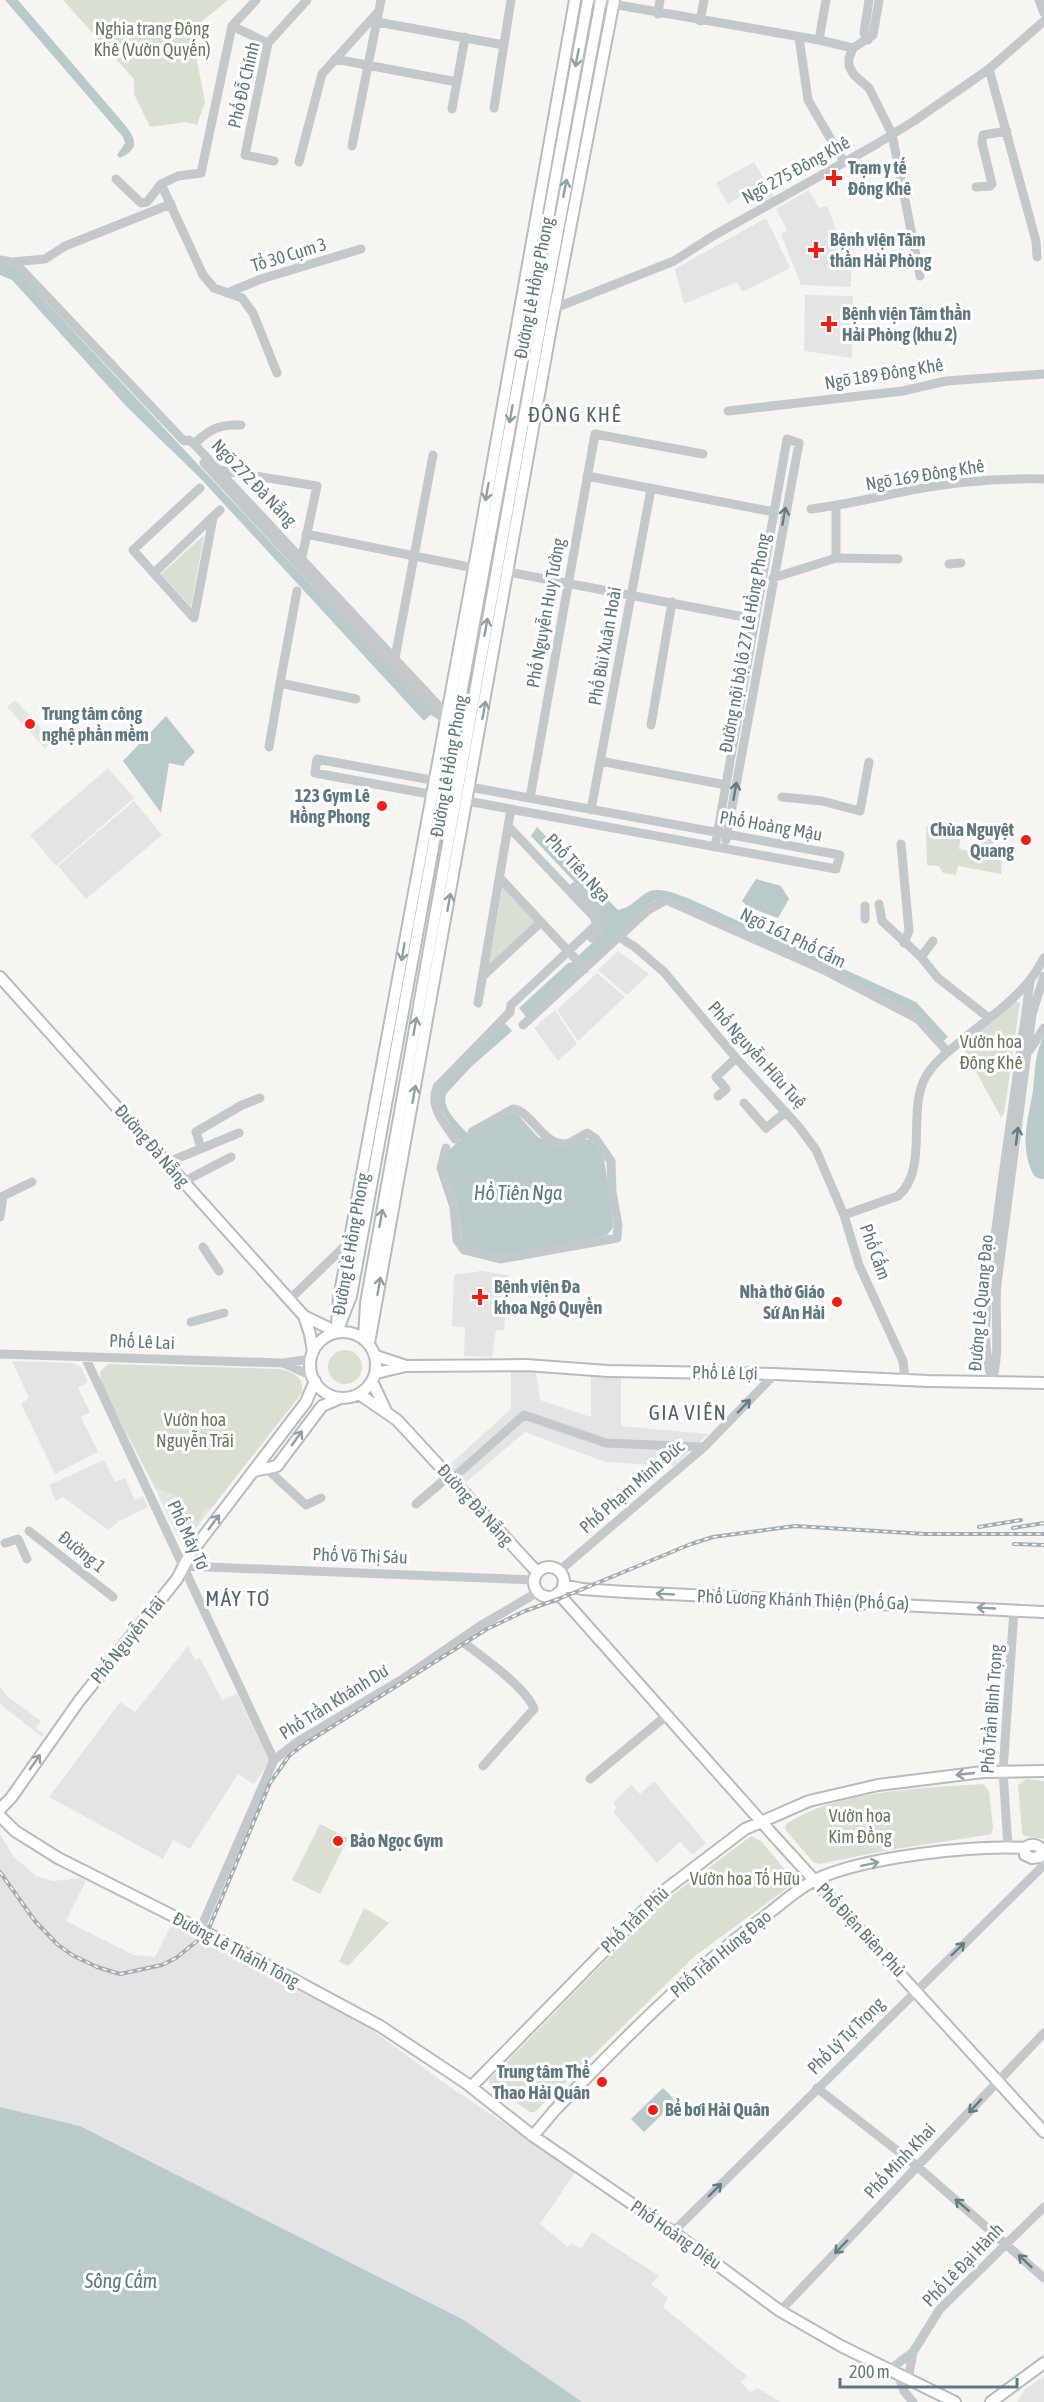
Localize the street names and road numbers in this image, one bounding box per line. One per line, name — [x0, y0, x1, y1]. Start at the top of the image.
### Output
street label: Phố Đỗ Chính — [222, 39, 264, 130]
street label: Ngõ 275 Đông Khê — [738, 131, 853, 208]
street label: Đường Lê Hồng Phong — [508, 215, 558, 361]
street label: Tổ 30 Cụm 3 — [248, 232, 329, 276]
street label: Ngõ 189 Đông Khê — [823, 354, 945, 393]
street label: Ngõ 272 Đà Nẵng — [208, 435, 301, 531]
street label: Ngõ 169 Đông Khê — [864, 455, 986, 494]
street label: Đường nội bộ lô 27 Lê Hồng Phong — [714, 531, 774, 754]
street label: Phố Nguyễn Huy Tưởng — [521, 536, 569, 689]
street label: Phố Bùi Xuân Hoài — [583, 585, 625, 707]
street label: Đường Lê Hồng Phong — [425, 693, 471, 839]
street label: Phố Hoàng Mậu — [718, 805, 824, 845]
street label: Phố Tiên Nga — [541, 828, 616, 906]
street label: Ngõ 161 Phố Cấm — [737, 902, 850, 972]
street label: Phố Nguyễn Hữu Tuệ — [704, 996, 812, 1112]
street label: Đường Đà Nẵng — [111, 1100, 194, 1191]
street label: Đường Lê Hồng Phong — [327, 1171, 373, 1317]
street label: Phố Cấm — [856, 1221, 896, 1283]
street label: Đường Lê Quang Đạo — [964, 1234, 997, 1372]
street label: Phố Lê Lai — [109, 1329, 175, 1353]
street label: Phố Lê Lợi — [692, 1360, 758, 1384]
street label: Phố Phạm Minh Đức — [575, 1435, 688, 1538]
street label: Đường Đà Nẵng — [433, 1460, 518, 1550]
street label: Phố Máy Tơ — [163, 1496, 215, 1573]
street label: Đường 1 — [54, 1526, 110, 1577]
street label: Phố Võ Thị Sáu — [312, 1542, 408, 1568]
street label: Phố Lương Khánh Thiện (Phố Ga) — [697, 1584, 909, 1614]
street label: Phố Nguyễn Trãi — [85, 1591, 169, 1688]
street label: Phố Trần Bình Trọng — [976, 1643, 1007, 1774]
street label: Phố Trần Khánh Dư — [275, 1659, 392, 1743]
street label: Phố Điện Biên Phủ — [813, 1878, 911, 1981]
street label: Phố Trần Phú — [596, 1881, 673, 1957]
street label: Phố Trần Hưng Đạo — [665, 1905, 775, 2002]
street label: Đường Lê Thánh Tông — [169, 1907, 303, 1992]
street label: Phố Lý Tự Trọng — [802, 1992, 889, 2078]
street label: Phố Minh Khai — [859, 2118, 940, 2202]
street label: Phố Hoàng Diệu — [627, 2195, 726, 2274]
street label: Phố Lê Đại Hành — [917, 2218, 1008, 2311]

